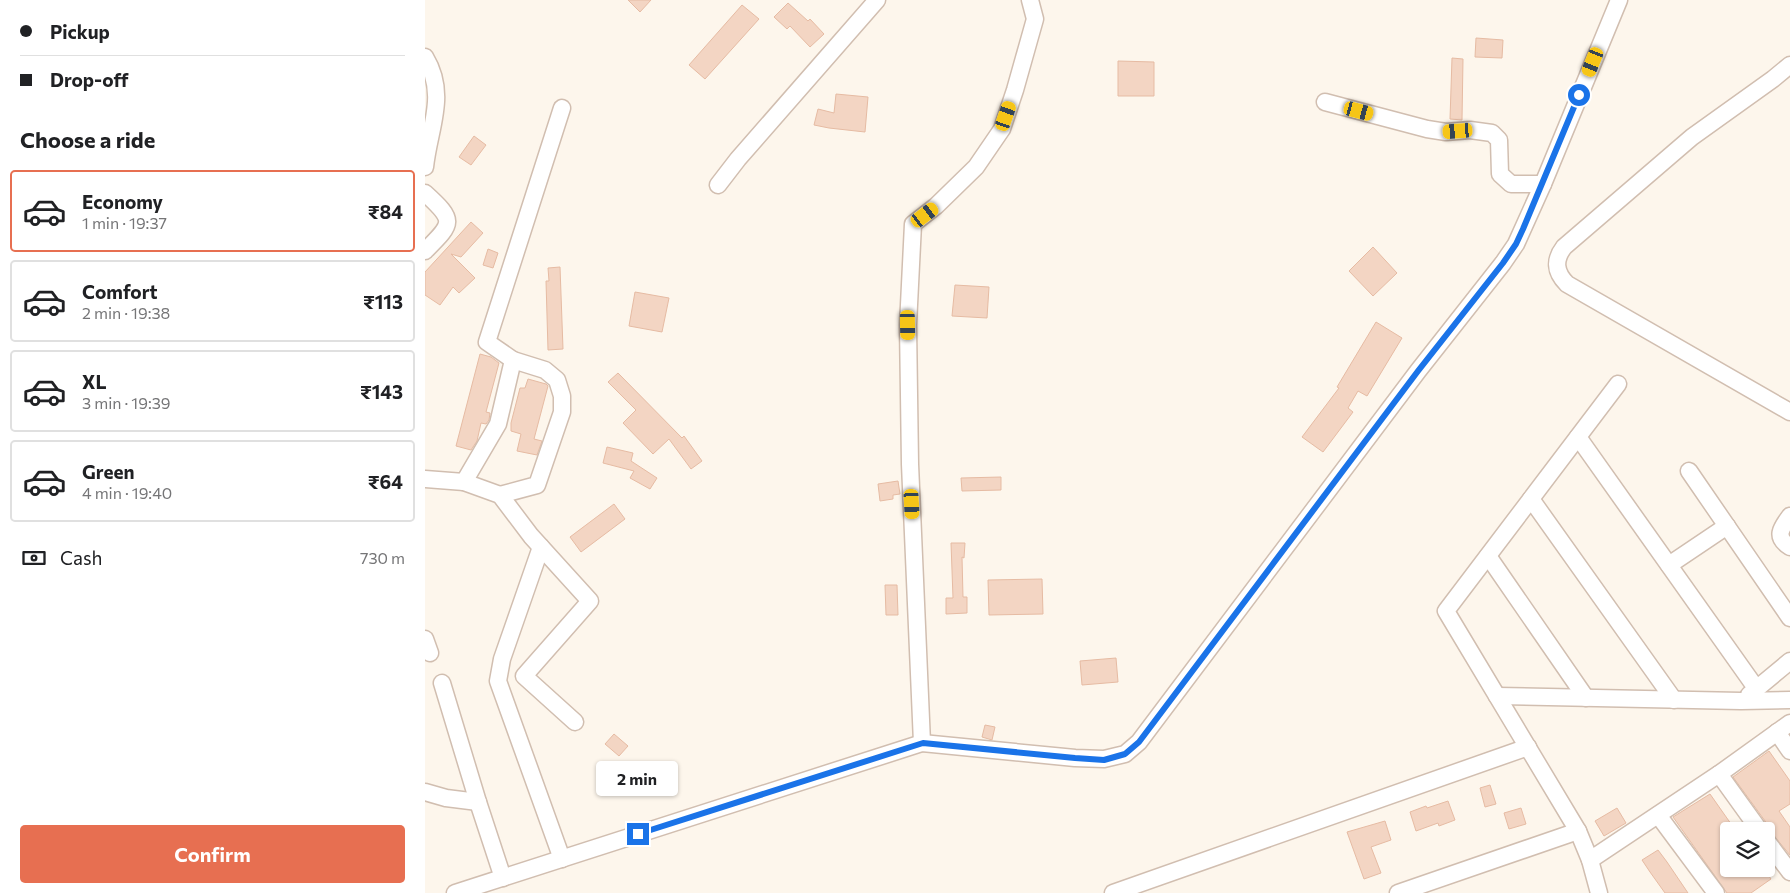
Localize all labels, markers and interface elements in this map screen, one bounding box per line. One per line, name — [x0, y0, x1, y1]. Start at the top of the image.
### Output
text: Pickup — [50, 20, 110, 43]
car — [1580, 45, 1605, 79]
text: Drop-off — [50, 68, 129, 91]
route start — [1568, 84, 1590, 106]
car — [994, 99, 1017, 133]
car — [1342, 100, 1375, 122]
car — [1442, 122, 1473, 140]
text: Choose a ride — [20, 126, 155, 153]
icon: car — [22, 189, 67, 234]
text: Economy — [82, 190, 163, 213]
text: ₹84 — [368, 200, 403, 223]
car — [908, 200, 941, 230]
text: 1 min · 19:37 — [82, 213, 167, 232]
icon: car — [22, 279, 67, 324]
text: Comfort — [82, 280, 158, 303]
text: ₹113 — [363, 290, 403, 313]
text: 2 min · 19:38 — [82, 303, 170, 322]
car — [900, 310, 915, 340]
icon: car — [22, 369, 67, 414]
text: XL — [82, 370, 107, 393]
text: ₹143 — [360, 380, 403, 403]
text: 3 min · 19:39 — [82, 393, 171, 412]
icon: car — [22, 459, 67, 504]
text: Green — [82, 460, 134, 483]
text: ₹64 — [368, 470, 403, 493]
text: 4 min · 19:40 — [82, 483, 172, 502]
car — [903, 489, 920, 519]
icon: cash — [20, 544, 48, 572]
text: Cash — [60, 546, 102, 569]
text: 730 m — [360, 548, 405, 567]
callout: 2 min — [597, 762, 679, 796]
text: 2 min — [617, 769, 657, 788]
map controls — [1720, 822, 1775, 877]
button: layers — [1720, 822, 1775, 877]
route end — [627, 823, 649, 845]
button: Confirm — [20, 825, 405, 883]

